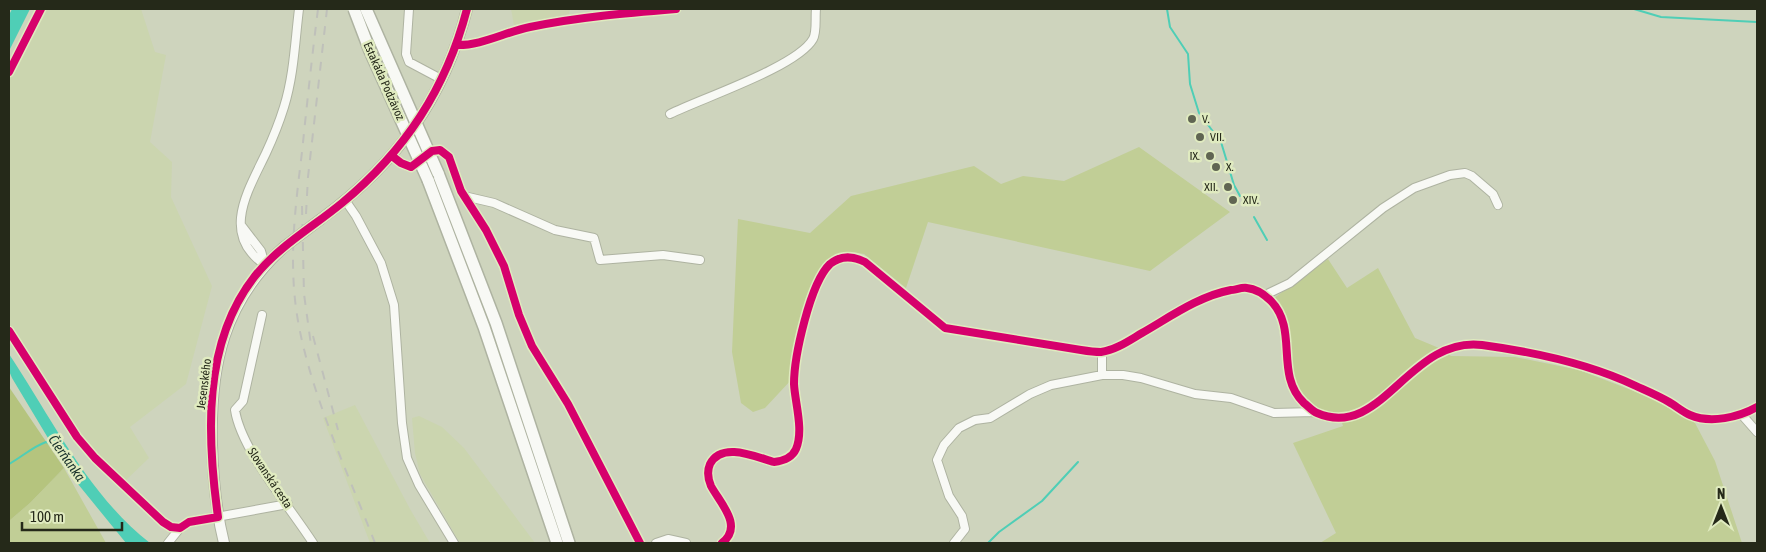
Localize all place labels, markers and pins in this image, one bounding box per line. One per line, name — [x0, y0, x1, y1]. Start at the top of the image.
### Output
place label: V. — [1202, 112, 1210, 126]
marker: V. — [1186, 113, 1198, 125]
place label: VII. — [1210, 130, 1224, 144]
marker: VII. — [1194, 131, 1206, 143]
place label: IX. — [1189, 149, 1200, 163]
marker: IX. — [1204, 150, 1216, 162]
place label: X. — [1226, 160, 1234, 174]
marker: X. — [1210, 161, 1222, 173]
place label: XII. — [1204, 180, 1218, 194]
marker: XII. — [1222, 181, 1234, 193]
place label: XIV. — [1243, 193, 1259, 207]
marker: XIV. — [1227, 194, 1239, 206]

